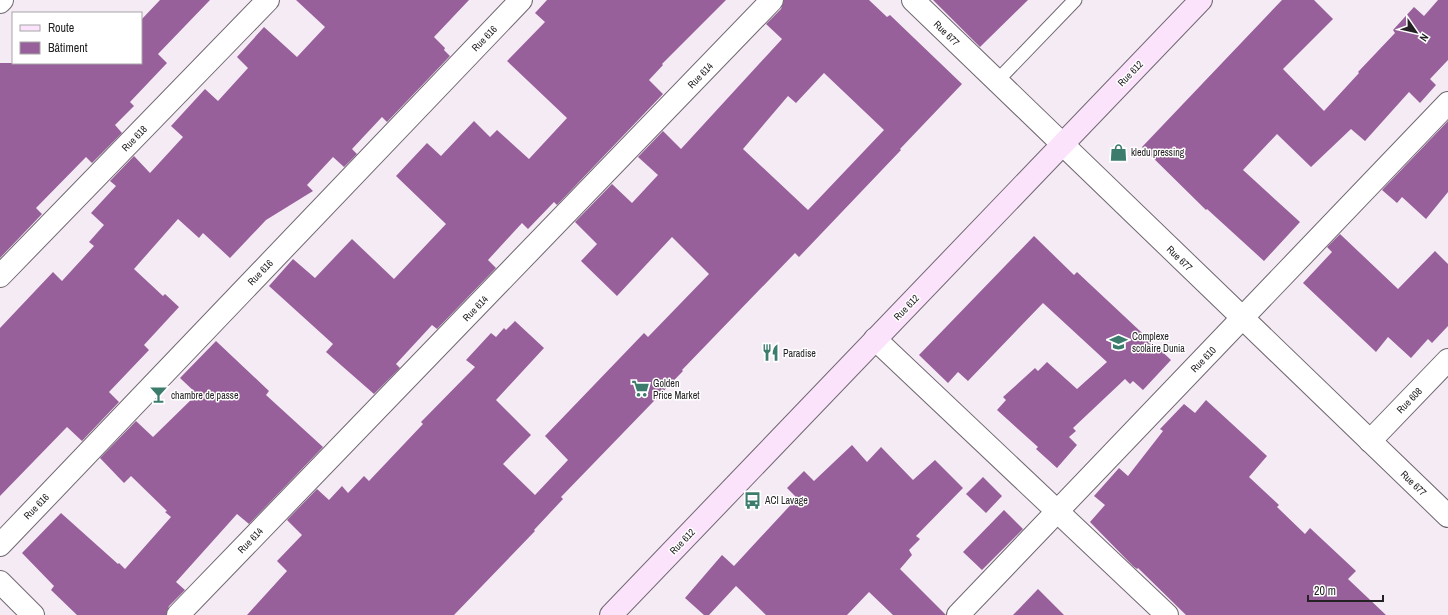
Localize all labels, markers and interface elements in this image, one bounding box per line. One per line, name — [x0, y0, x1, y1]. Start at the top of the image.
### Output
legend — [12, 12, 142, 64]
north arrow — [1396, 12, 1436, 52]
street label: Rue 677 — [931, 18, 963, 49]
text: Route — [48, 20, 74, 36]
street label: Rue 616 — [469, 22, 500, 54]
text: N — [1417, 31, 1432, 44]
text: Bâtiment — [48, 40, 88, 56]
street label: Rue 612 — [1115, 57, 1146, 89]
street label: Rue 614 — [685, 59, 716, 91]
street label: Rue 618 — [119, 122, 150, 154]
shop icon: kledu pressing — [1108, 142, 1128, 162]
place label: kledu pressing — [1131, 146, 1185, 159]
street label: Rue 677 — [1164, 243, 1196, 274]
street label: Rue 616 — [245, 256, 276, 288]
street label: Rue 612 — [891, 291, 922, 323]
street label: Rue 614 — [460, 292, 491, 324]
place label: Complexe scolaire Dunia — [1132, 330, 1185, 355]
school or university icon: Complexe scolaire Dunia — [1109, 332, 1129, 352]
restaurant icon: Paradise — [760, 343, 780, 363]
street label: Rue 610 — [1188, 343, 1219, 375]
place label: Paradise — [783, 347, 816, 360]
place label: Golden Price Market — [653, 377, 700, 402]
supermarket icon: Golden Price Market — [630, 379, 650, 399]
street label: Rue 608 — [1394, 384, 1425, 416]
bar icon: chambre de passe — [148, 385, 168, 405]
place label: chambre de passe — [171, 389, 239, 402]
street label: Rue 677 — [1398, 468, 1430, 499]
street label: Rue 616 — [21, 490, 52, 522]
bus stop icon: ACI Lavage — [742, 490, 762, 510]
place label: ACI Lavage — [764, 494, 808, 507]
street label: Rue 614 — [235, 524, 266, 556]
street label: Rue 612 — [667, 525, 698, 557]
scale bar — [1308, 577, 1383, 603]
text: 20 m — [1314, 583, 1336, 599]

